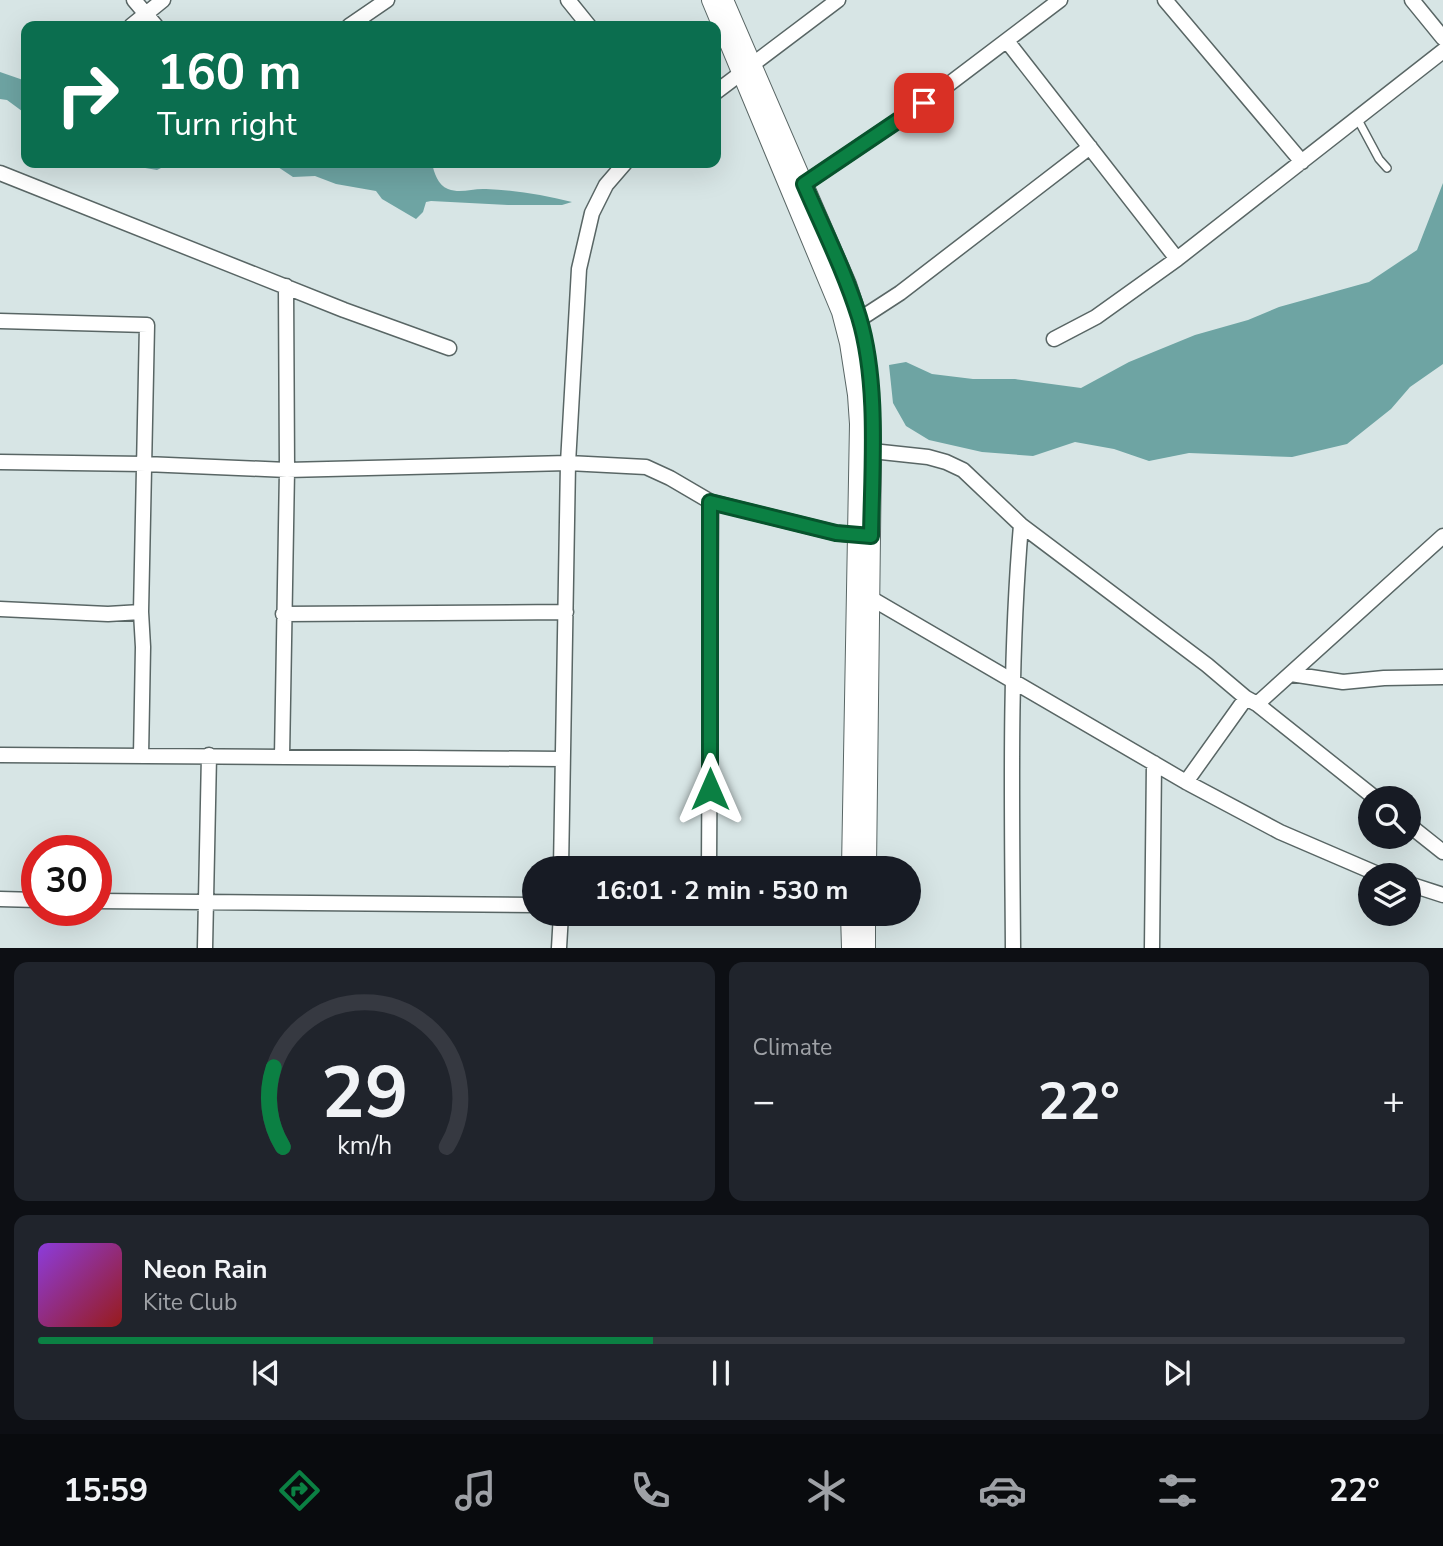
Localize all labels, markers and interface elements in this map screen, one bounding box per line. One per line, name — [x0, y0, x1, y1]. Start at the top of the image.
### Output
text: 160 m — [157, 39, 301, 106]
icon: right — [42, 49, 133, 140]
pin — [894, 73, 954, 133]
icon: arrive — [905, 84, 943, 122]
text: Turn right — [157, 103, 297, 146]
position arrow — [673, 752, 747, 826]
map controls — [1358, 786, 1421, 926]
button: search — [1358, 786, 1421, 849]
speed limit sign: 30 — [21, 835, 112, 926]
button: layers — [1358, 863, 1421, 926]
text: 16:01 · 2 min · 530 m — [595, 873, 848, 908]
text: Climate — [753, 1032, 832, 1063]
text: 29 — [321, 1044, 408, 1144]
text: 22° — [1038, 1066, 1120, 1137]
text: − — [753, 1076, 775, 1127]
text: + — [1382, 1076, 1405, 1127]
text: km/h — [337, 1129, 392, 1163]
text: Neon Rain — [143, 1252, 268, 1287]
text: Kite Club — [143, 1287, 237, 1318]
icon: previous — [247, 1354, 285, 1392]
icon: pause — [702, 1354, 740, 1392]
icon: next — [1158, 1354, 1196, 1392]
icon: directions — [275, 1466, 324, 1515]
icon: music — [451, 1466, 500, 1515]
icon: phone — [626, 1466, 675, 1515]
icon: climate — [802, 1466, 851, 1515]
icon: car — [978, 1466, 1027, 1515]
icon: filters — [1153, 1466, 1202, 1515]
text: 15:59 — [63, 1469, 148, 1512]
text: 22° — [1329, 1469, 1380, 1512]

